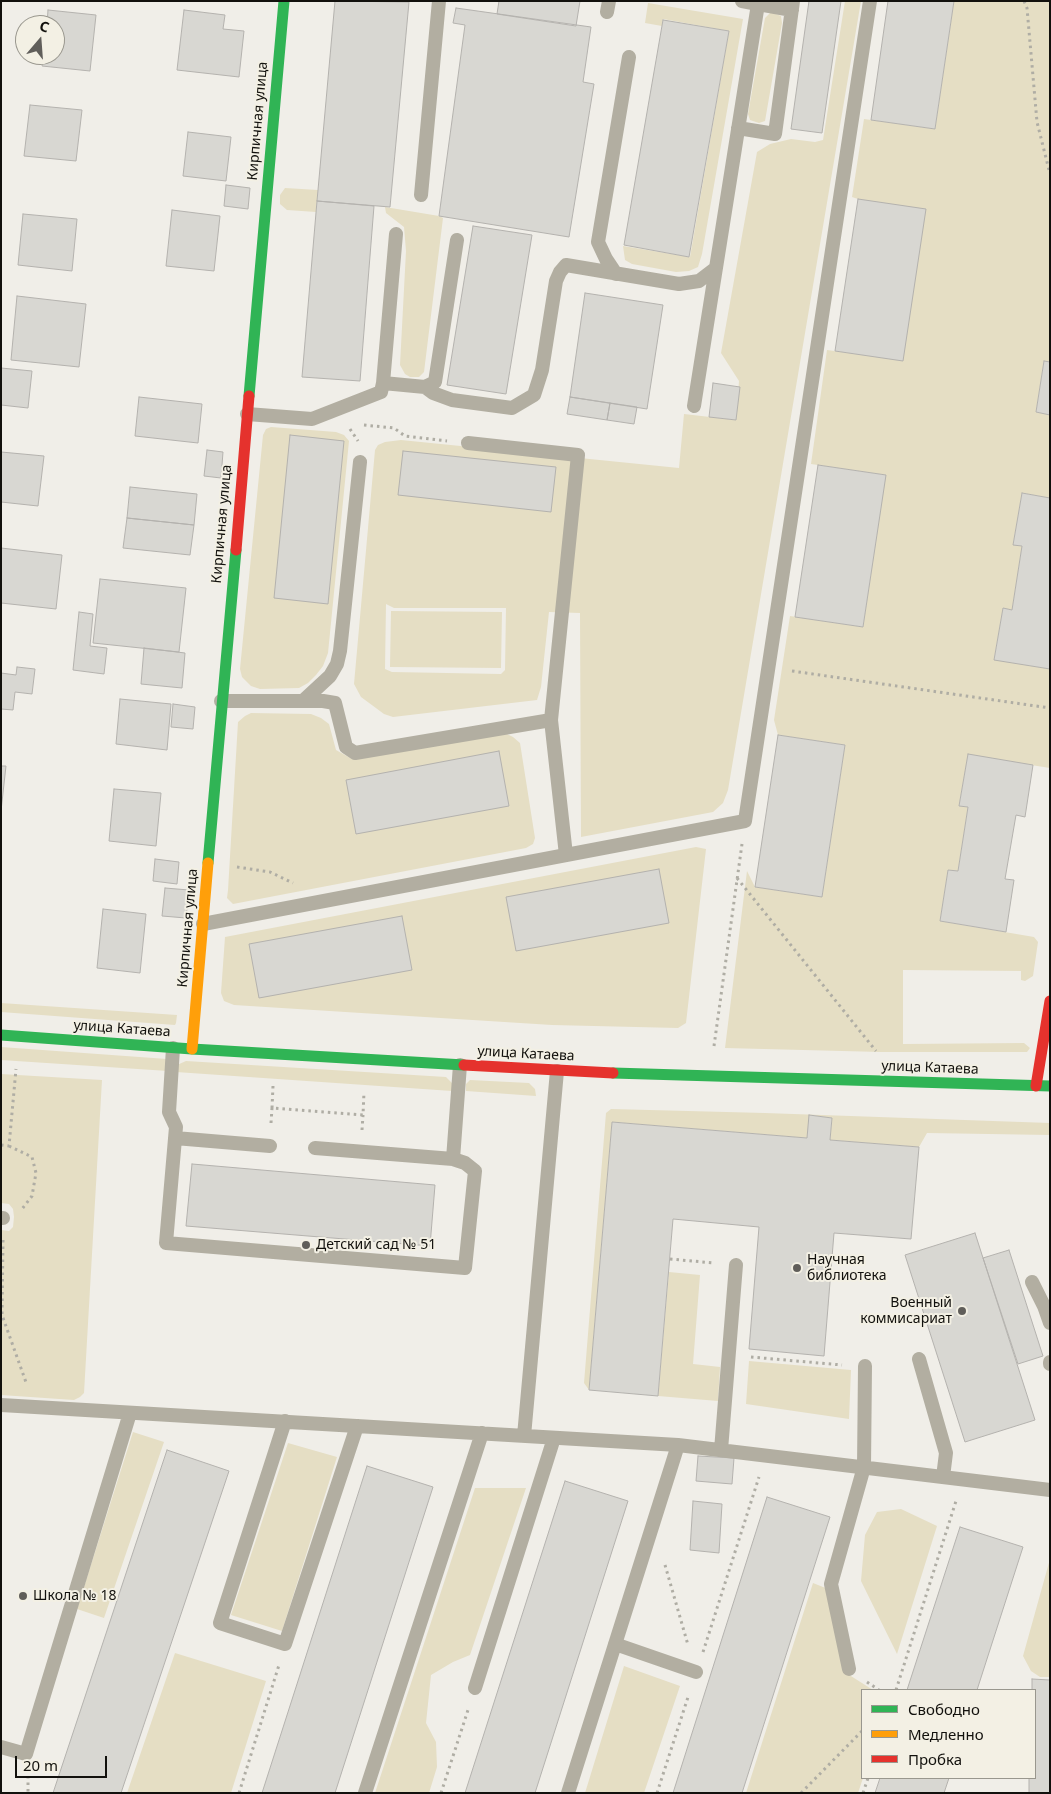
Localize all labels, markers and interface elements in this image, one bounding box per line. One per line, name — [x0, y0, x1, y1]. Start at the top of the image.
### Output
north arrow — [15, 15, 65, 65]
text: С — [37, 16, 52, 37]
street label: Кирпичная улица — [244, 61, 272, 181]
street label: Кирпичная улица — [208, 464, 236, 584]
street label: Кирпичная улица — [174, 868, 202, 988]
street label: улица Катаева — [73, 1017, 171, 1041]
street label: улица Катаева — [477, 1043, 575, 1065]
street label: улица Катаева — [881, 1058, 979, 1078]
place label: Детский сад № 51 — [316, 1237, 436, 1253]
marker: Детский сад № 51 — [300, 1239, 312, 1251]
place label: Научная библиотека — [807, 1252, 887, 1284]
marker: Научная библиотека — [791, 1262, 803, 1274]
place label: Военный коммисариат — [860, 1295, 952, 1328]
marker: Военный коммисариат — [956, 1305, 968, 1317]
place label: Школа № 18 — [33, 1588, 117, 1604]
marker: Школа № 18 — [17, 1590, 29, 1602]
legend — [861, 1689, 1036, 1779]
text: Свободно — [908, 1699, 980, 1719]
text: Медленно — [908, 1724, 984, 1744]
scale bar — [18, 1746, 110, 1778]
text: Пробка — [908, 1749, 962, 1769]
text: 20 m — [23, 1755, 58, 1775]

